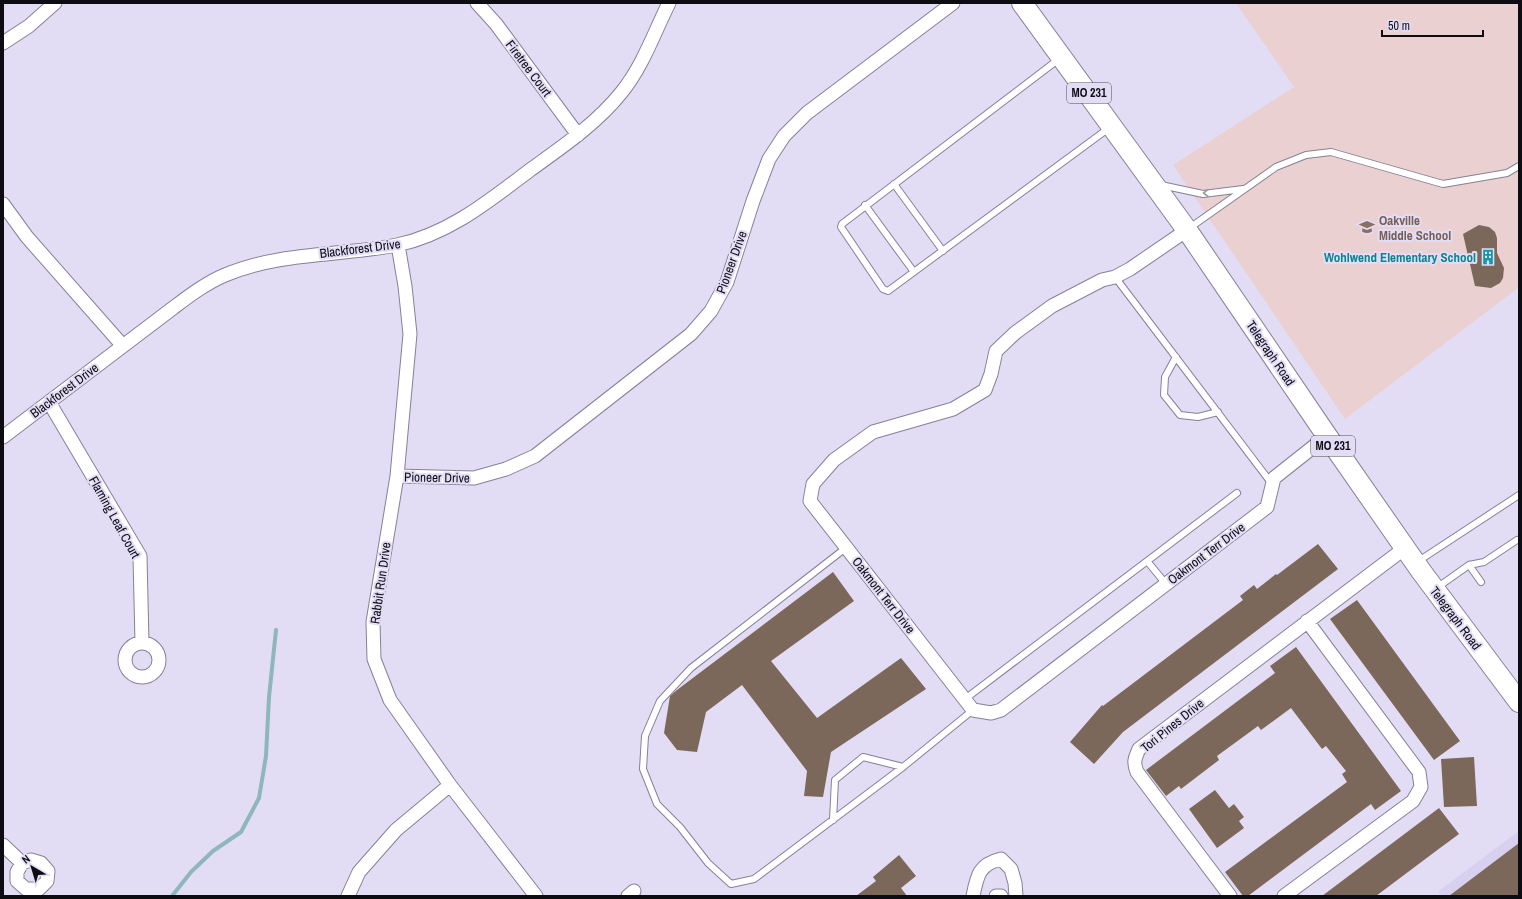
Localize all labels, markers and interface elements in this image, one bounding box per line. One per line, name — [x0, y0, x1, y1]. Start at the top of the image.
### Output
scale bar — [1382, 12, 1483, 38]
text: 50 m — [1388, 18, 1410, 34]
street label: Firetree Court — [502, 37, 555, 100]
road number: MO 231 — [1067, 83, 1111, 103]
one-way arrow — [1203, 189, 1209, 197]
place label: Oakville Middle School — [1379, 212, 1451, 244]
school or university icon: Oakville Middle School — [1358, 218, 1376, 236]
street label: Pioneer Drive — [712, 228, 751, 296]
street label: Blackforest Drive — [319, 235, 401, 262]
building icon: Wohlwend Elementary School — [1479, 248, 1497, 266]
place label: Wohlwend Elementary School — [1324, 249, 1476, 266]
street label: Telegraph Road — [1242, 317, 1299, 389]
street label: Blackforest Drive — [27, 359, 102, 422]
road number: MO 231 — [1311, 436, 1355, 456]
street label: Pioneer Drive — [404, 468, 470, 487]
street label: Flaming Leaf Court — [85, 473, 144, 561]
street label: Oakmont Terr Drive — [1164, 519, 1249, 588]
street label: Rabbit Run Drive — [366, 541, 395, 625]
street label: Oakmont Terr Drive — [848, 553, 919, 637]
street label: Telegraph Road — [1426, 583, 1485, 654]
street label: Tori Pines Drive — [1137, 695, 1207, 756]
north arrow — [12, 847, 52, 887]
text: N — [19, 852, 33, 867]

